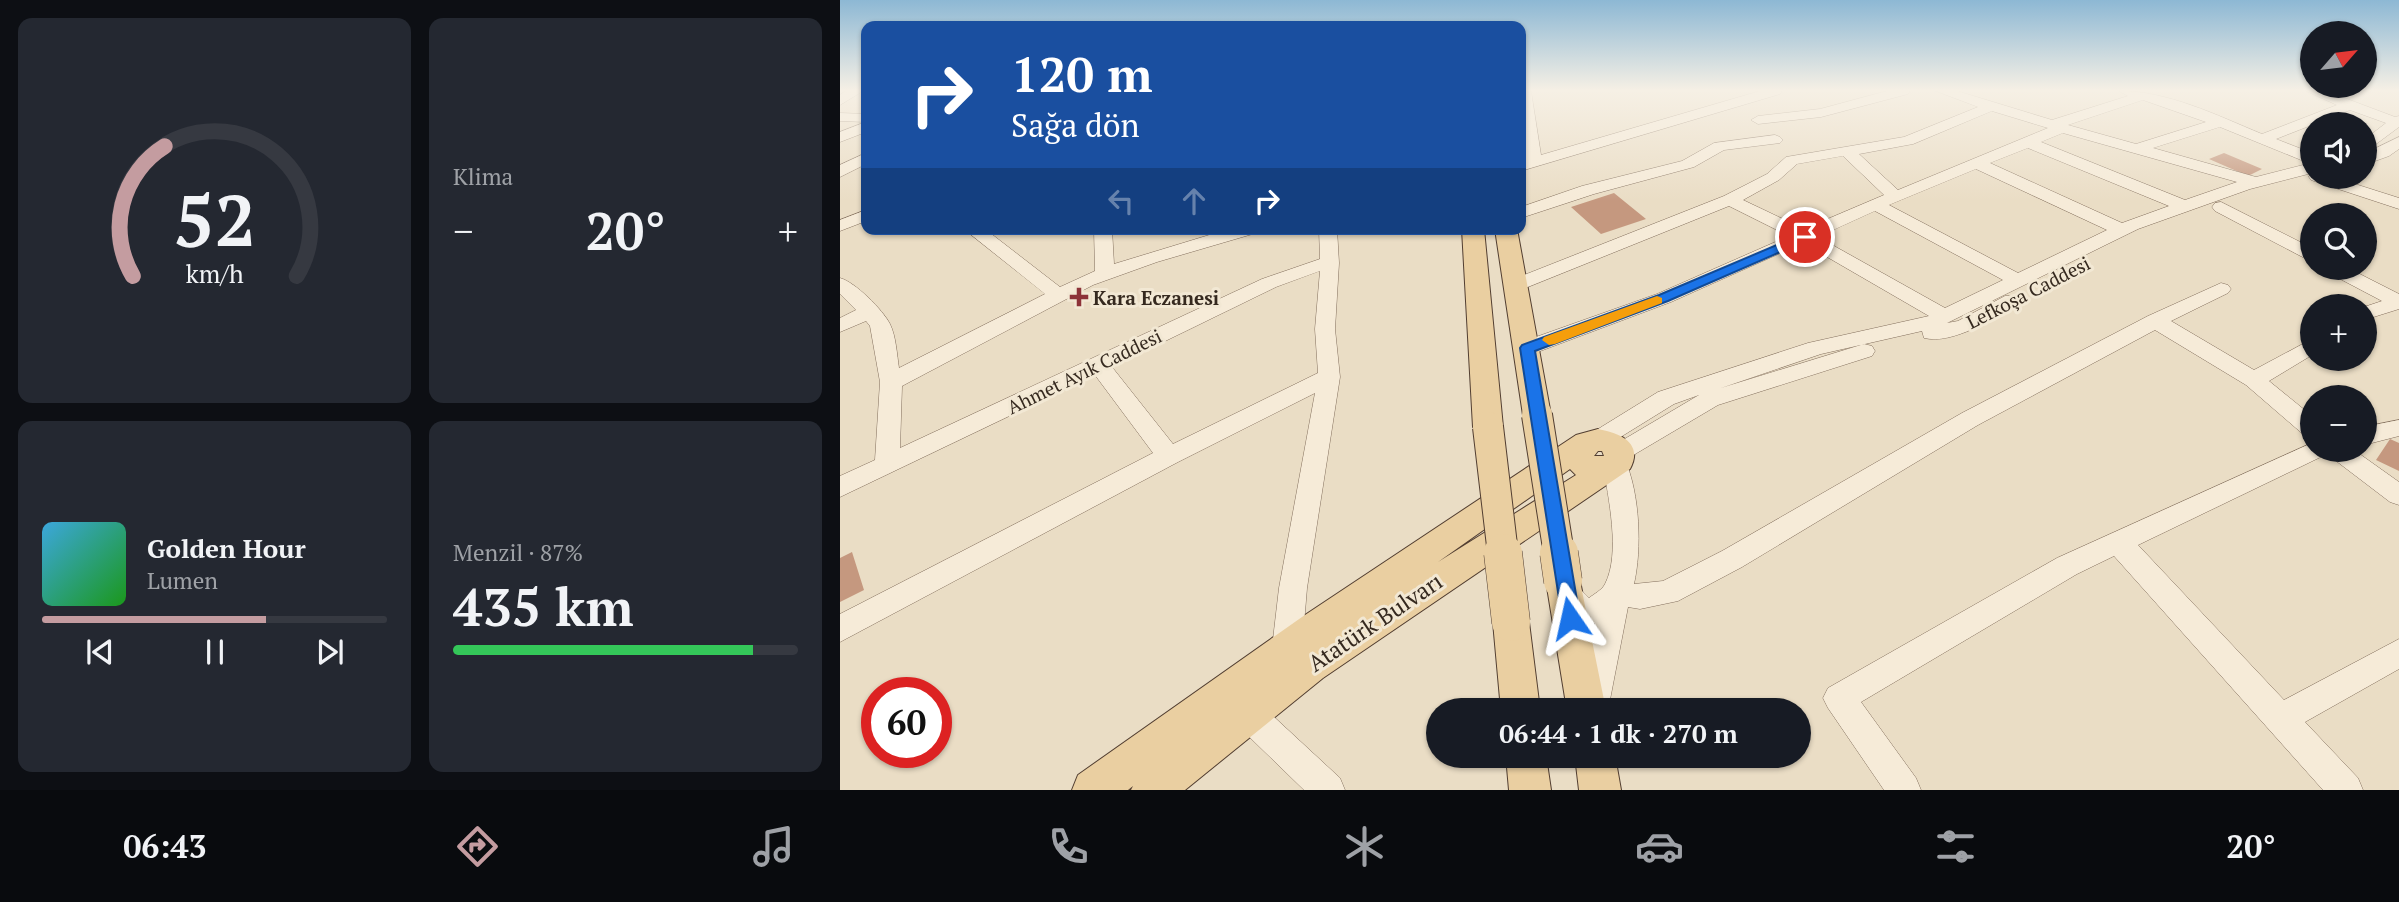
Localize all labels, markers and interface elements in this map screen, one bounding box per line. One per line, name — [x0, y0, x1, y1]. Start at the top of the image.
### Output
north arrow — [2300, 21, 2376, 98]
map controls — [2300, 21, 2377, 462]
text: 120 m — [1011, 41, 1153, 106]
icon: right — [896, 49, 987, 140]
text: Sağa dön — [1011, 104, 1140, 146]
button: sound — [2300, 112, 2377, 189]
text: Klima — [453, 161, 513, 192]
text: 52 — [173, 171, 256, 268]
icon: left — [1102, 182, 1140, 220]
icon: ahead — [1175, 182, 1213, 220]
icon: right — [1248, 182, 1286, 220]
text: 20° — [585, 196, 666, 265]
button: search — [2300, 203, 2377, 280]
text: − — [453, 206, 473, 256]
text: + — [778, 206, 798, 256]
pin — [1775, 207, 1835, 267]
icon: arrive — [1786, 218, 1824, 256]
street label: Lefkoşa Caddesi — [1962, 250, 2094, 334]
text: km/h — [186, 257, 244, 290]
place label: Kara Eczanesi — [1093, 285, 1219, 310]
marker: Kara Eczanesi — [1071, 289, 1087, 305]
button: + — [2300, 294, 2377, 371]
street label: Ahmet Ayık Caddesi — [1002, 323, 1166, 419]
button: − — [2300, 385, 2377, 462]
text: Golden Hour — [147, 531, 306, 565]
text: Menzil · 87% — [453, 537, 583, 568]
text: Lumen — [147, 565, 218, 596]
street label: Atatürk Bulvarı — [1302, 565, 1448, 678]
text: 435 km — [453, 572, 634, 641]
position arrow — [1533, 581, 1607, 655]
icon: previous — [81, 633, 119, 671]
icon: pause — [196, 633, 234, 671]
icon: next — [311, 633, 349, 671]
speed limit sign: 60 — [861, 677, 952, 768]
text: 06:44 · 1 dk · 270 m — [1499, 716, 1738, 750]
icon: directions — [453, 822, 502, 871]
icon: music — [749, 822, 798, 871]
icon: phone — [1044, 822, 1093, 871]
icon: climate — [1340, 822, 1389, 871]
icon: car — [1635, 822, 1684, 871]
icon: filters — [1931, 822, 1980, 871]
text: 06:43 — [123, 825, 207, 867]
text: 20° — [2226, 825, 2276, 867]

